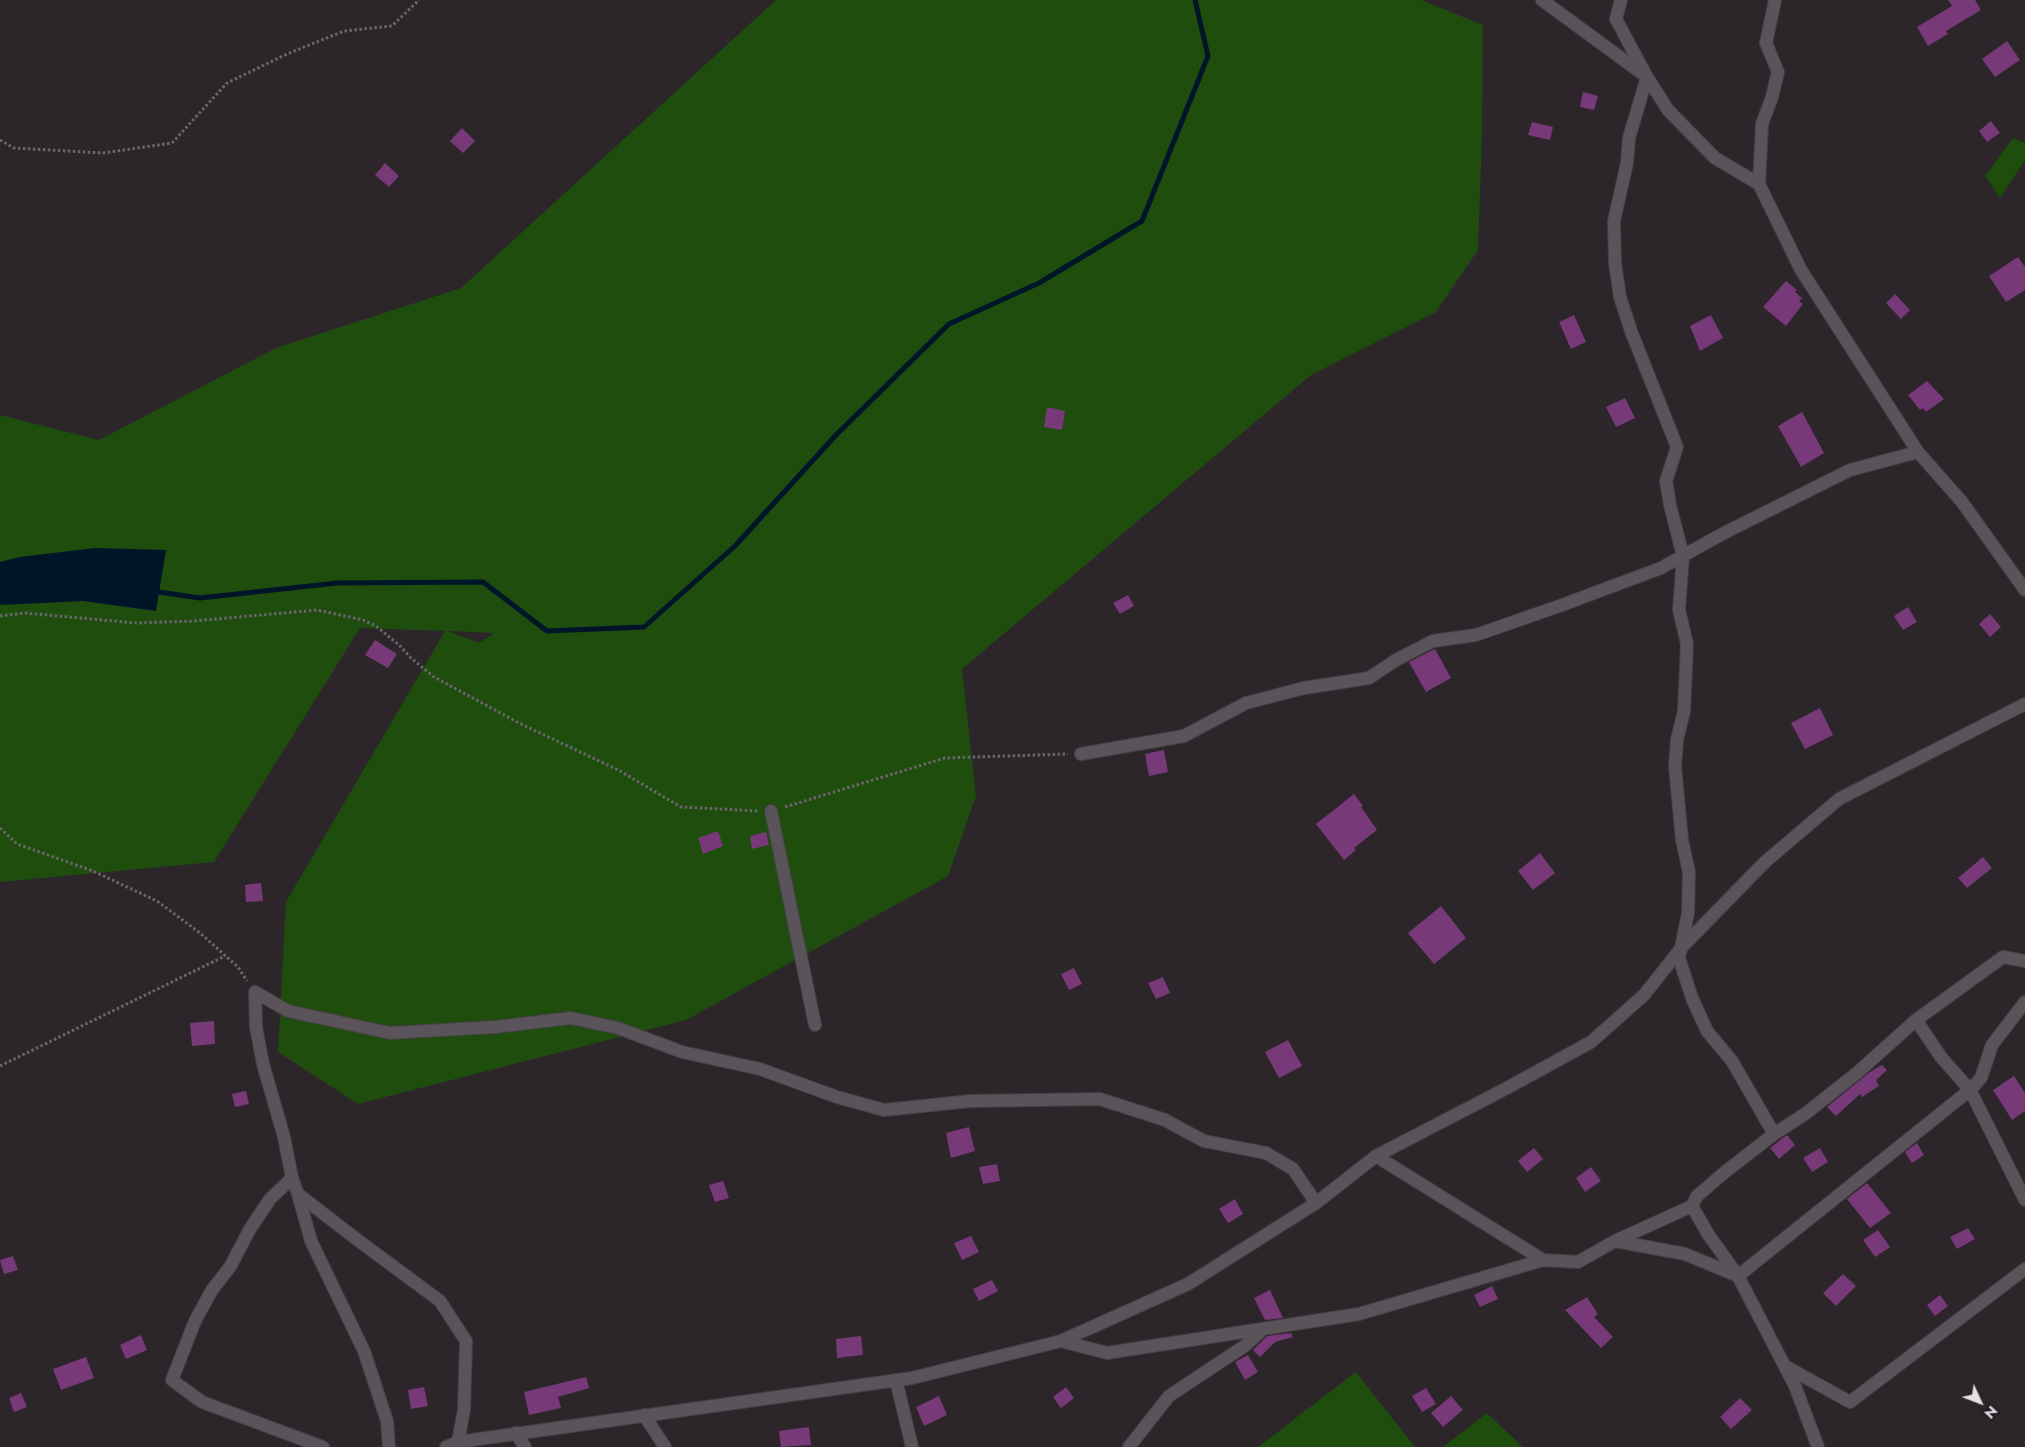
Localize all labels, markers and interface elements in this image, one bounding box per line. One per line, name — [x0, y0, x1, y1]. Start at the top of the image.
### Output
north arrow — [1955, 1377, 2005, 1427]
text: N — [1980, 1401, 2002, 1423]

